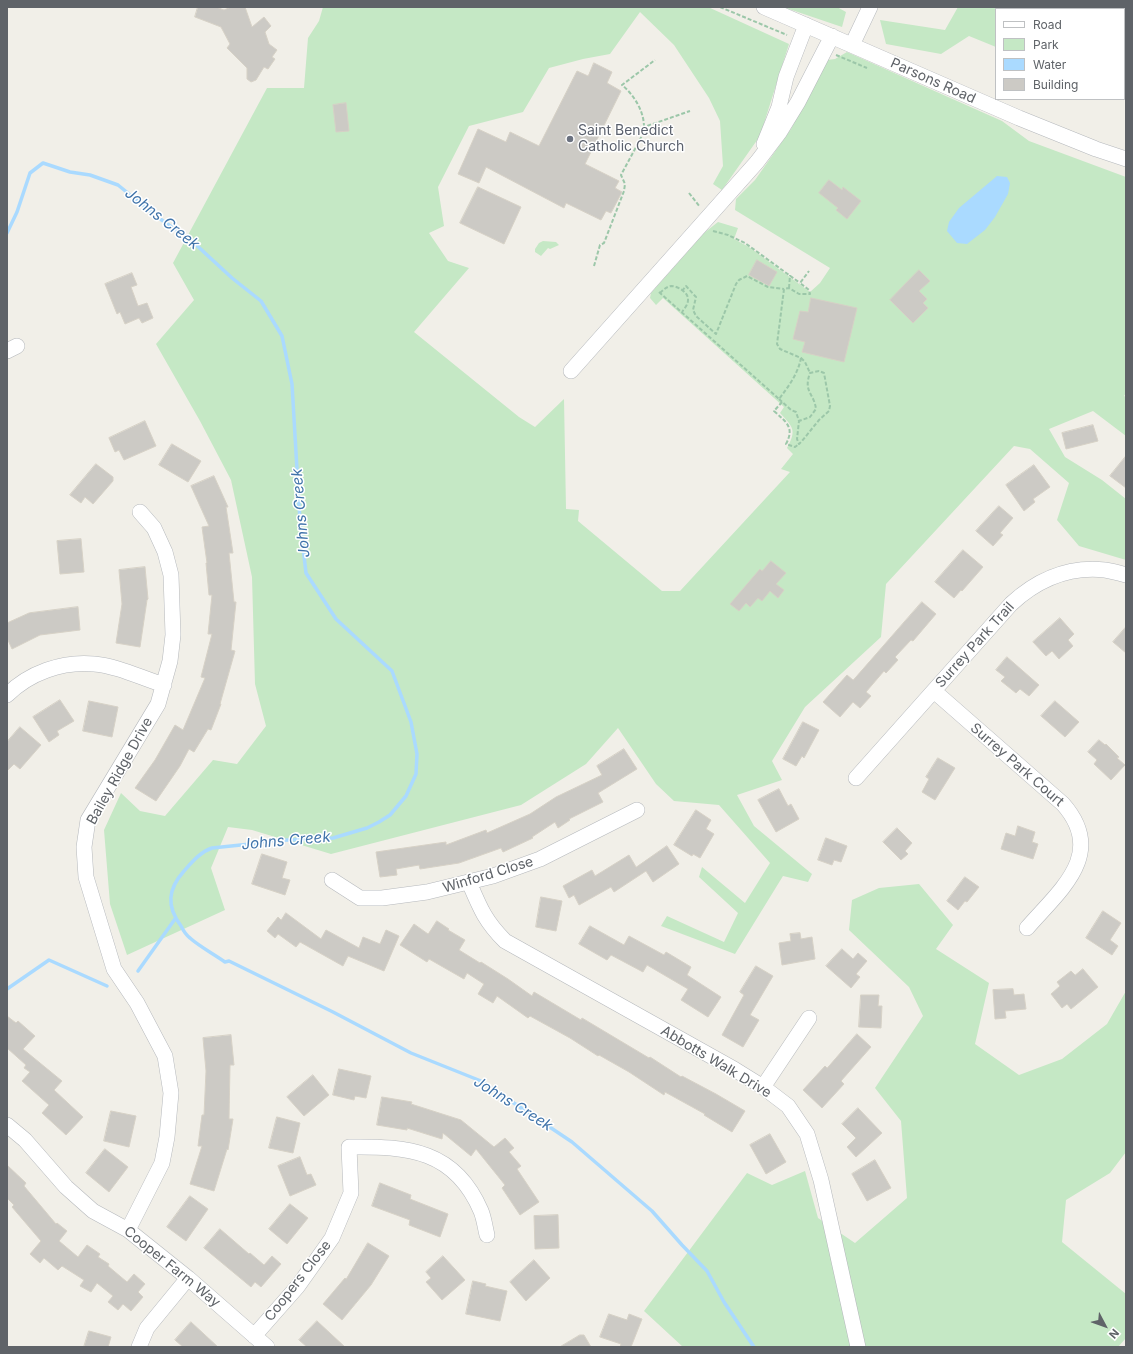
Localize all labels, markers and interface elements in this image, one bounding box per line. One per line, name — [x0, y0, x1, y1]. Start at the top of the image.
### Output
legend — [995, 8, 1125, 100]
text: Road — [1033, 17, 1062, 32]
text: Park — [1033, 37, 1059, 52]
street label: Parsons Road — [888, 55, 978, 107]
text: Water — [1033, 57, 1066, 72]
text: Building — [1033, 77, 1078, 92]
place label: Saint Benedict Catholic Church — [578, 123, 684, 156]
marker: Saint Benedict Catholic Church — [565, 134, 575, 144]
water label: Johns Creek — [121, 184, 203, 254]
water label: Johns Creek — [288, 468, 314, 558]
street label: Surrey Park Trail — [932, 599, 1018, 691]
street label: Bailey Ridge Drive — [84, 714, 156, 828]
street label: Surrey Park Court — [967, 720, 1067, 810]
water label: Johns Creek — [241, 828, 331, 854]
street label: Winford Close — [441, 853, 535, 897]
street label: Abbotts Walk Drive — [658, 1022, 774, 1102]
water label: Johns Creek — [470, 1073, 556, 1135]
street label: Cooper Farm Way — [120, 1223, 224, 1311]
street label: Coopers Close — [261, 1237, 335, 1325]
north arrow — [1085, 1306, 1125, 1346]
text: N — [1106, 1326, 1122, 1342]

